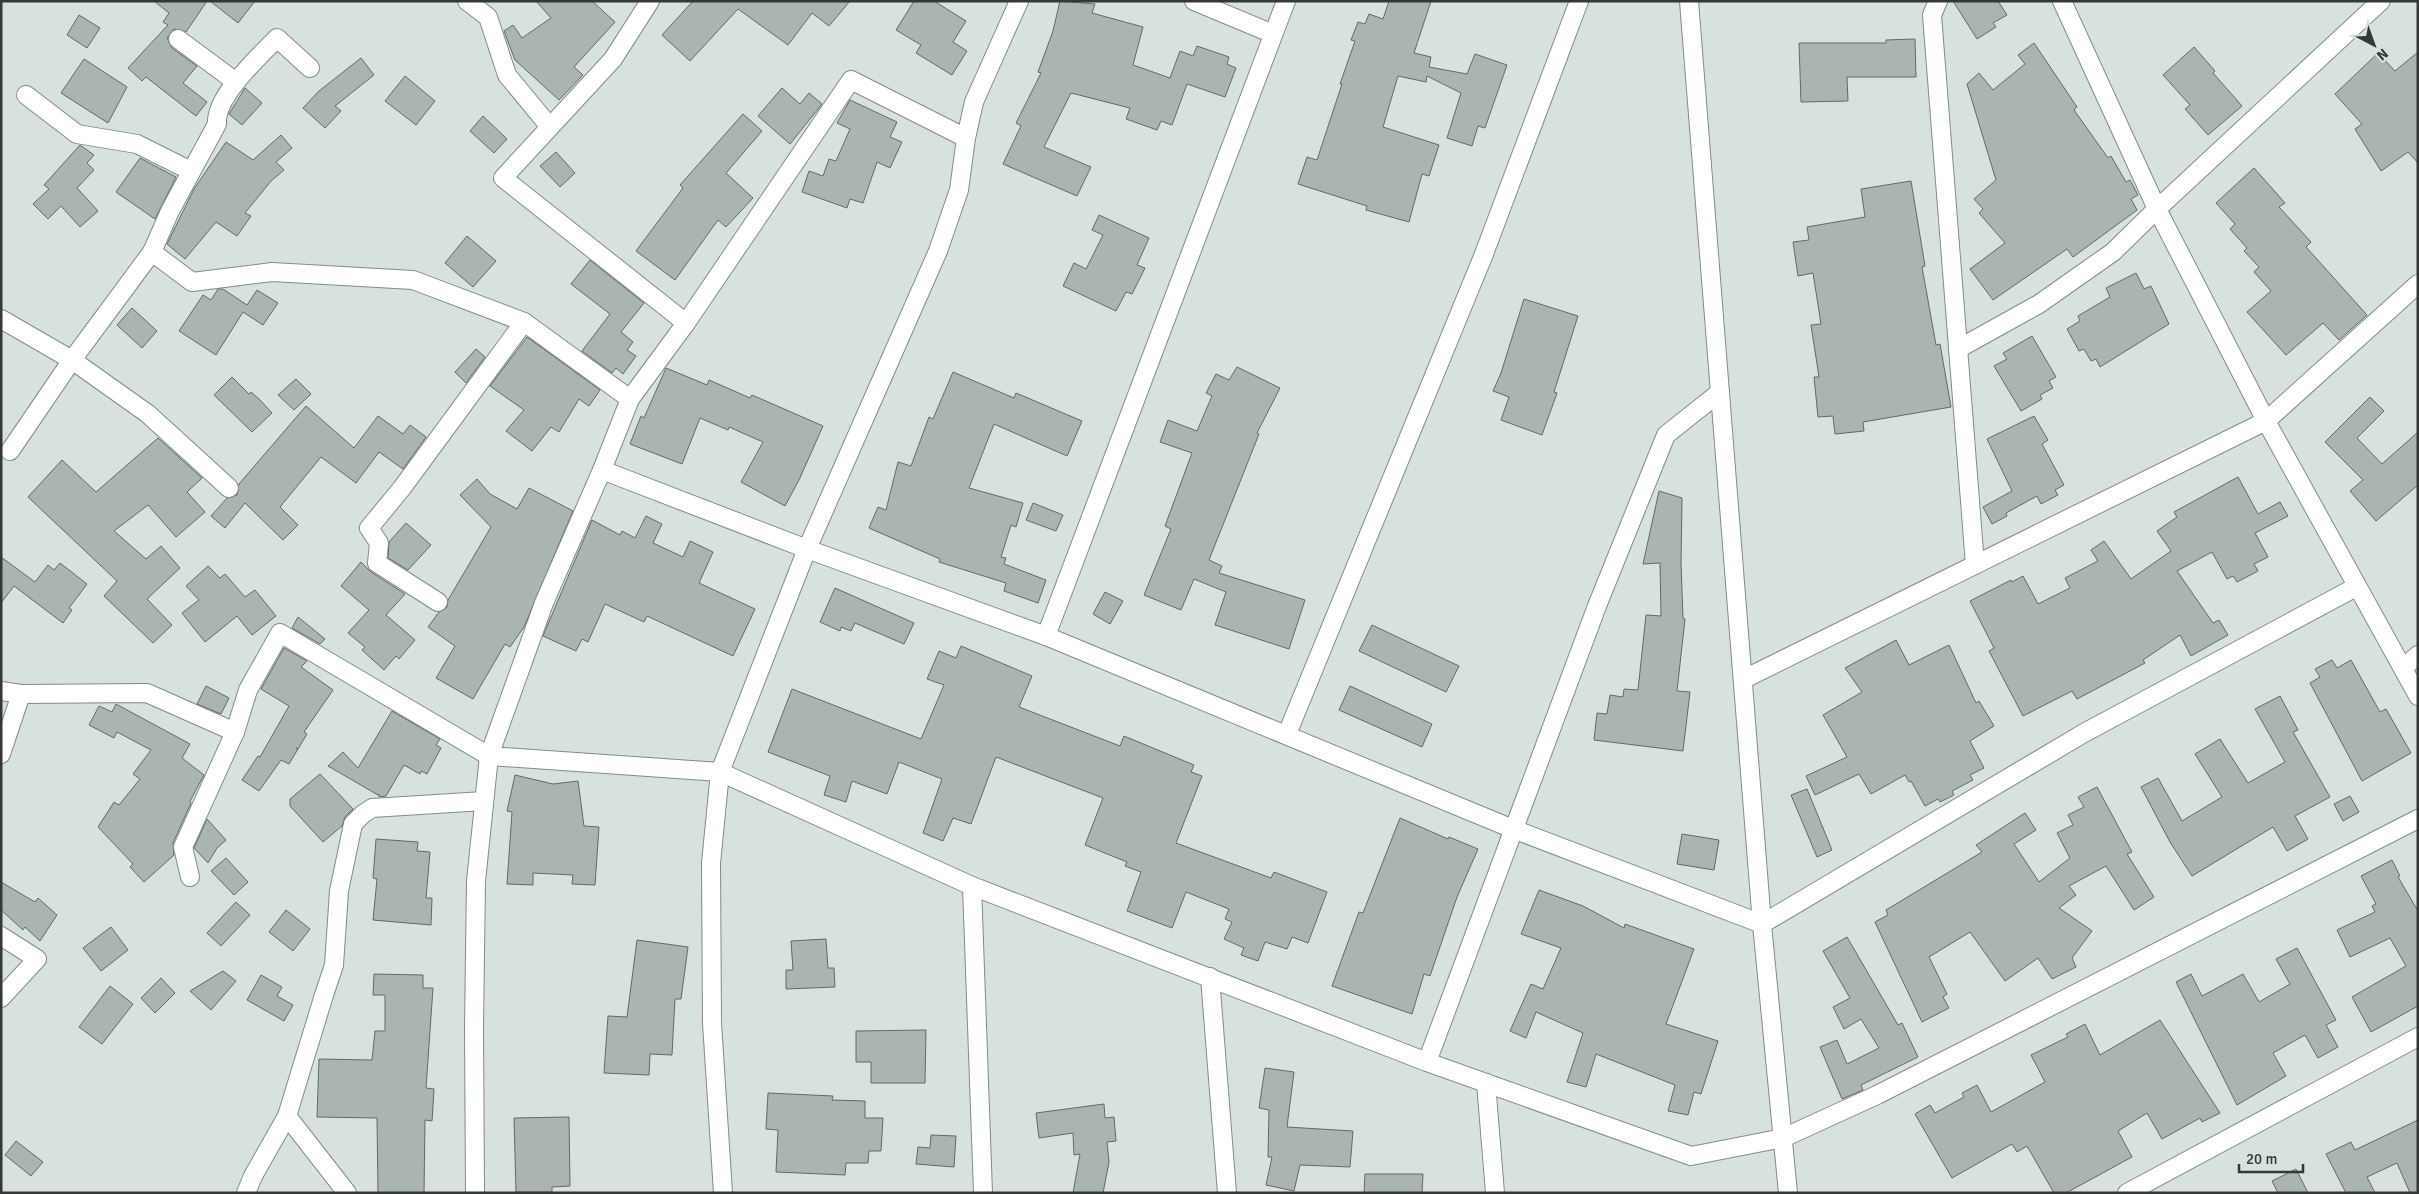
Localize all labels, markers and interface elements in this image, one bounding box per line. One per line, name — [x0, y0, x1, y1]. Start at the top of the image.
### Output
north arrow — [2349, 20, 2399, 70]
text: N — [2373, 45, 2391, 64]
scale bar — [2239, 1142, 2303, 1174]
text: 20 m — [2246, 1150, 2277, 1168]

